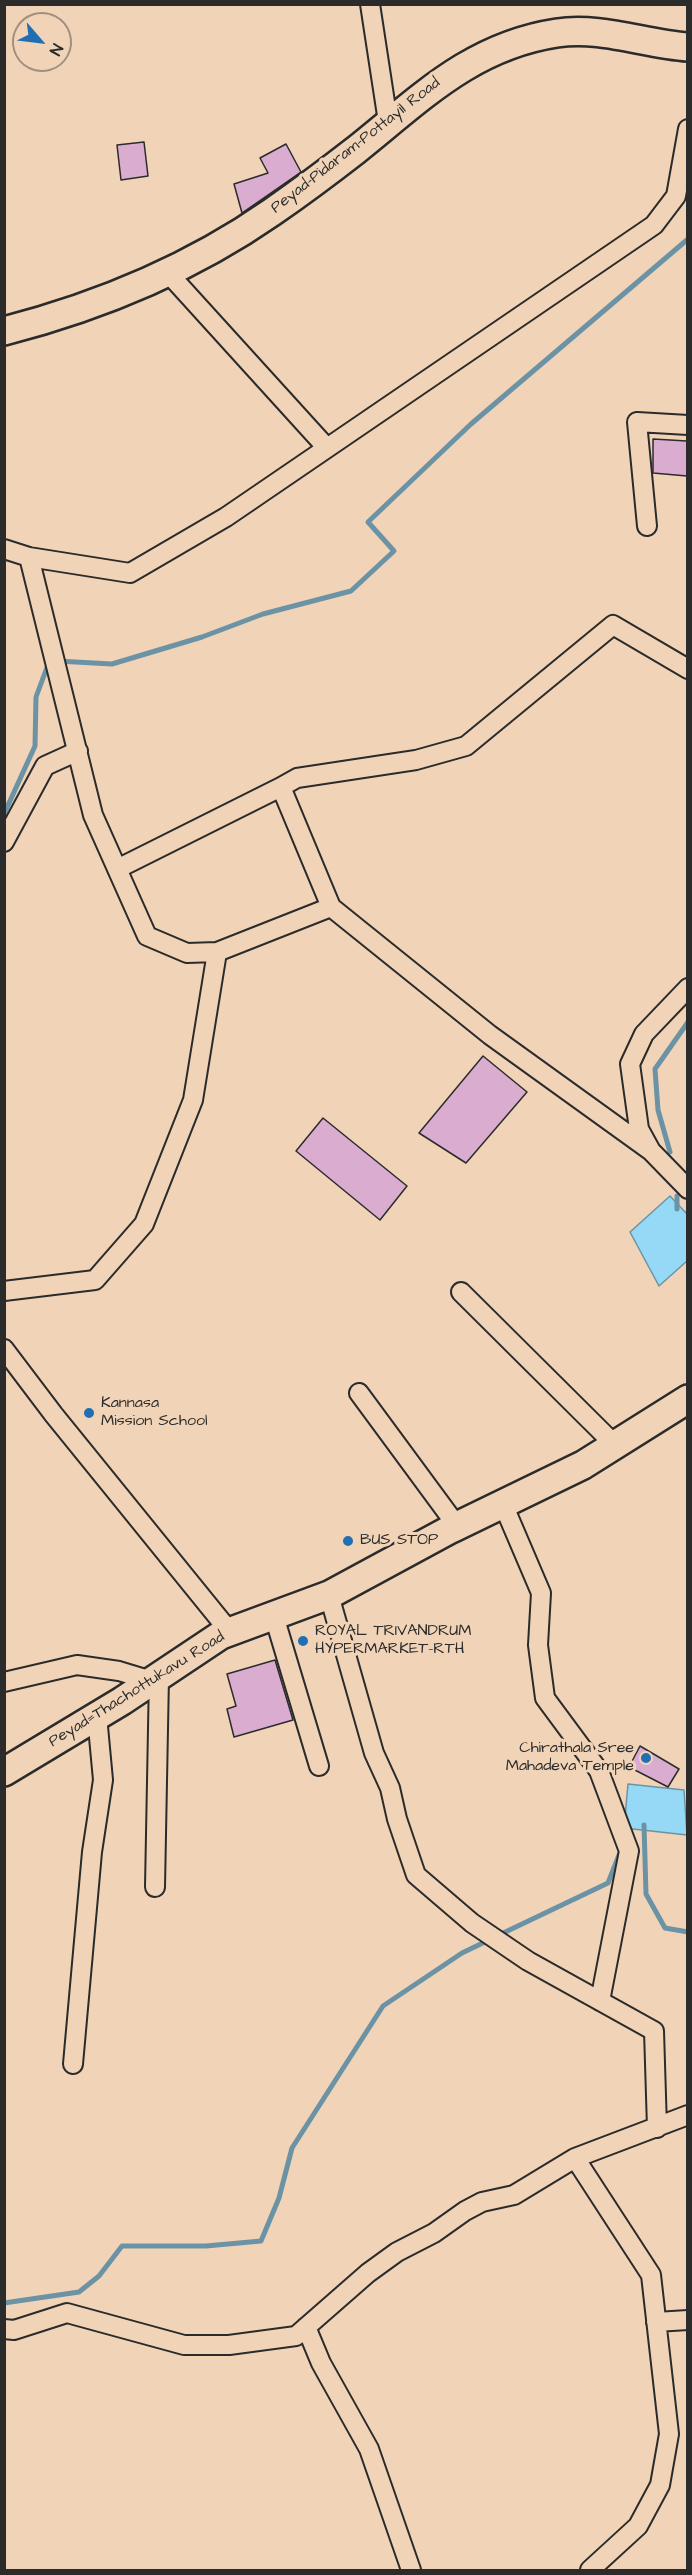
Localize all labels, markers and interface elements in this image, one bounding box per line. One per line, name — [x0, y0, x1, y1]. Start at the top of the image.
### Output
north arrow — [12, 12, 72, 72]
text: N — [44, 40, 68, 59]
street label: Peyad-Pidaram-Pottayil Road — [268, 74, 444, 218]
place label: Kannasa Mission School — [101, 1394, 207, 1432]
marker: Kannasa Mission School — [82, 1406, 96, 1420]
place label: BUS STOP — [360, 1531, 438, 1551]
marker: BUS STOP — [341, 1534, 355, 1548]
place label: ROYAL TRIVANDRUM HYPERMARKET-RTH — [315, 1622, 472, 1660]
street label: Peyad=Thachottukavu Road — [46, 1628, 228, 1752]
marker: ROYAL TRIVANDRUM HYPERMARKET-RTH — [296, 1634, 310, 1648]
place label: Chirathala Sree Mahadeva Temple — [506, 1739, 634, 1777]
marker: Chirathala Sree Mahadeva Temple — [639, 1751, 653, 1765]

